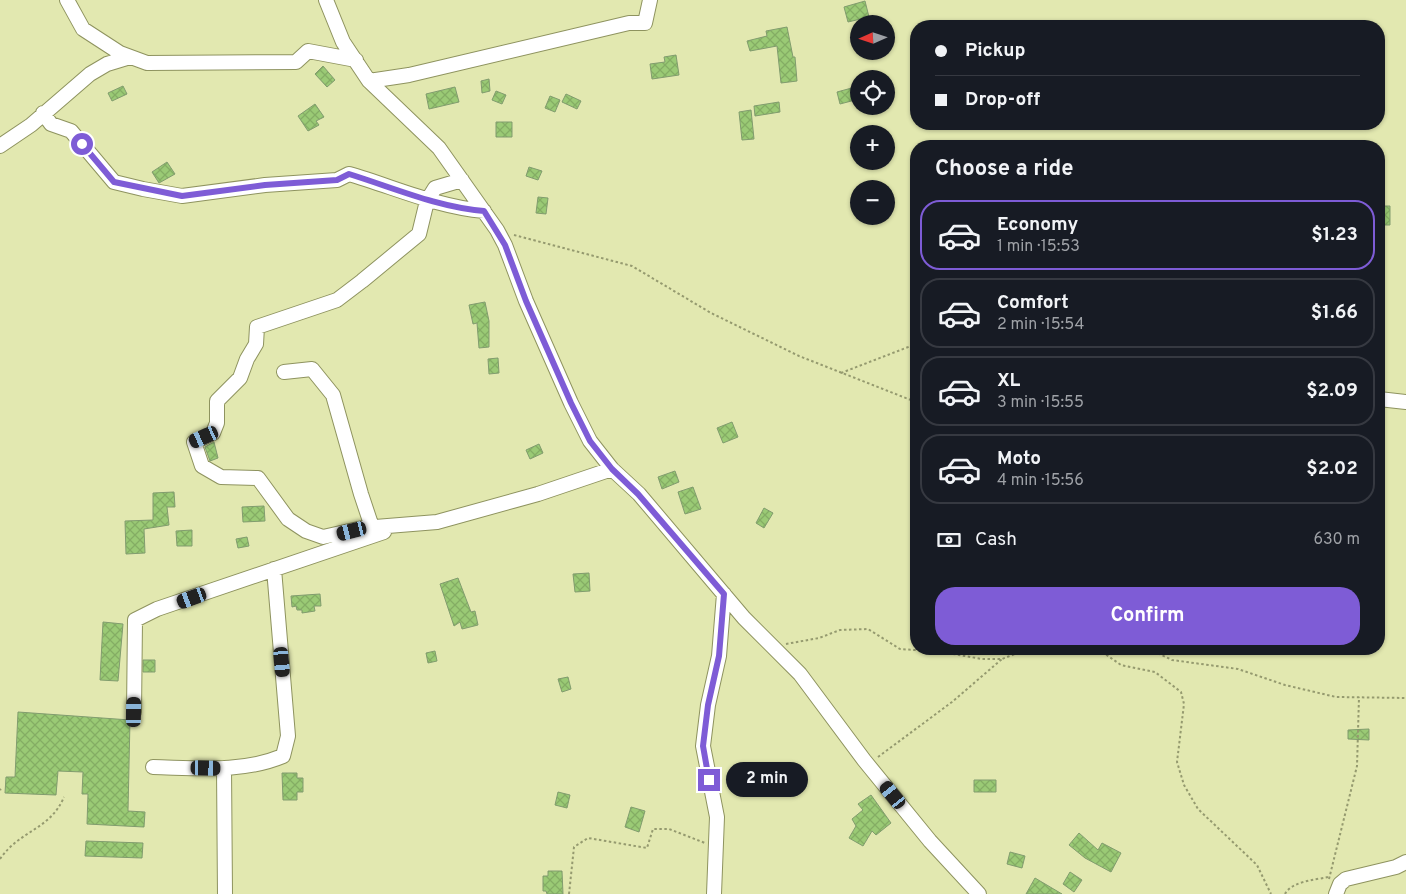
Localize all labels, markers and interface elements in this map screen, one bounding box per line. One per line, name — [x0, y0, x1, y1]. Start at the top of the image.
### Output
north arrow — [850, 15, 895, 60]
map controls — [850, 15, 895, 225]
text: Pickup — [965, 39, 1025, 63]
button: locate — [850, 70, 895, 115]
text: Drop-off — [965, 88, 1040, 112]
button: + — [850, 125, 895, 170]
route start — [71, 133, 93, 155]
text: Choose a ride — [935, 156, 1073, 183]
button: − — [850, 180, 895, 225]
icon: car — [937, 213, 982, 258]
text: Economy — [997, 213, 1078, 237]
text: $1.23 — [1311, 223, 1358, 247]
text: 1 min · 15:53 — [997, 237, 1080, 257]
icon: car — [937, 291, 982, 336]
text: Comfort — [997, 291, 1069, 315]
text: $1.66 — [1311, 301, 1358, 325]
text: 2 min · 15:54 — [997, 315, 1084, 335]
icon: car — [937, 369, 982, 414]
text: XL — [997, 369, 1020, 393]
text: $2.09 — [1306, 379, 1358, 403]
text: 3 min · 15:55 — [997, 393, 1084, 413]
car — [187, 424, 220, 450]
icon: car — [937, 447, 982, 492]
text: Moto — [997, 447, 1041, 471]
text: $2.02 — [1306, 457, 1358, 481]
text: 4 min · 15:56 — [997, 471, 1084, 491]
car — [335, 520, 368, 542]
icon: cash — [935, 526, 963, 554]
text: Cash — [975, 528, 1017, 552]
text: 630 m — [1313, 530, 1360, 550]
car — [175, 586, 208, 610]
button: Confirm — [935, 587, 1360, 645]
car — [273, 646, 290, 678]
car — [126, 697, 141, 727]
car — [190, 760, 221, 776]
callout: 2 min — [726, 762, 809, 798]
route end — [698, 769, 720, 791]
text: 2 min — [746, 769, 788, 789]
car — [877, 779, 908, 811]

